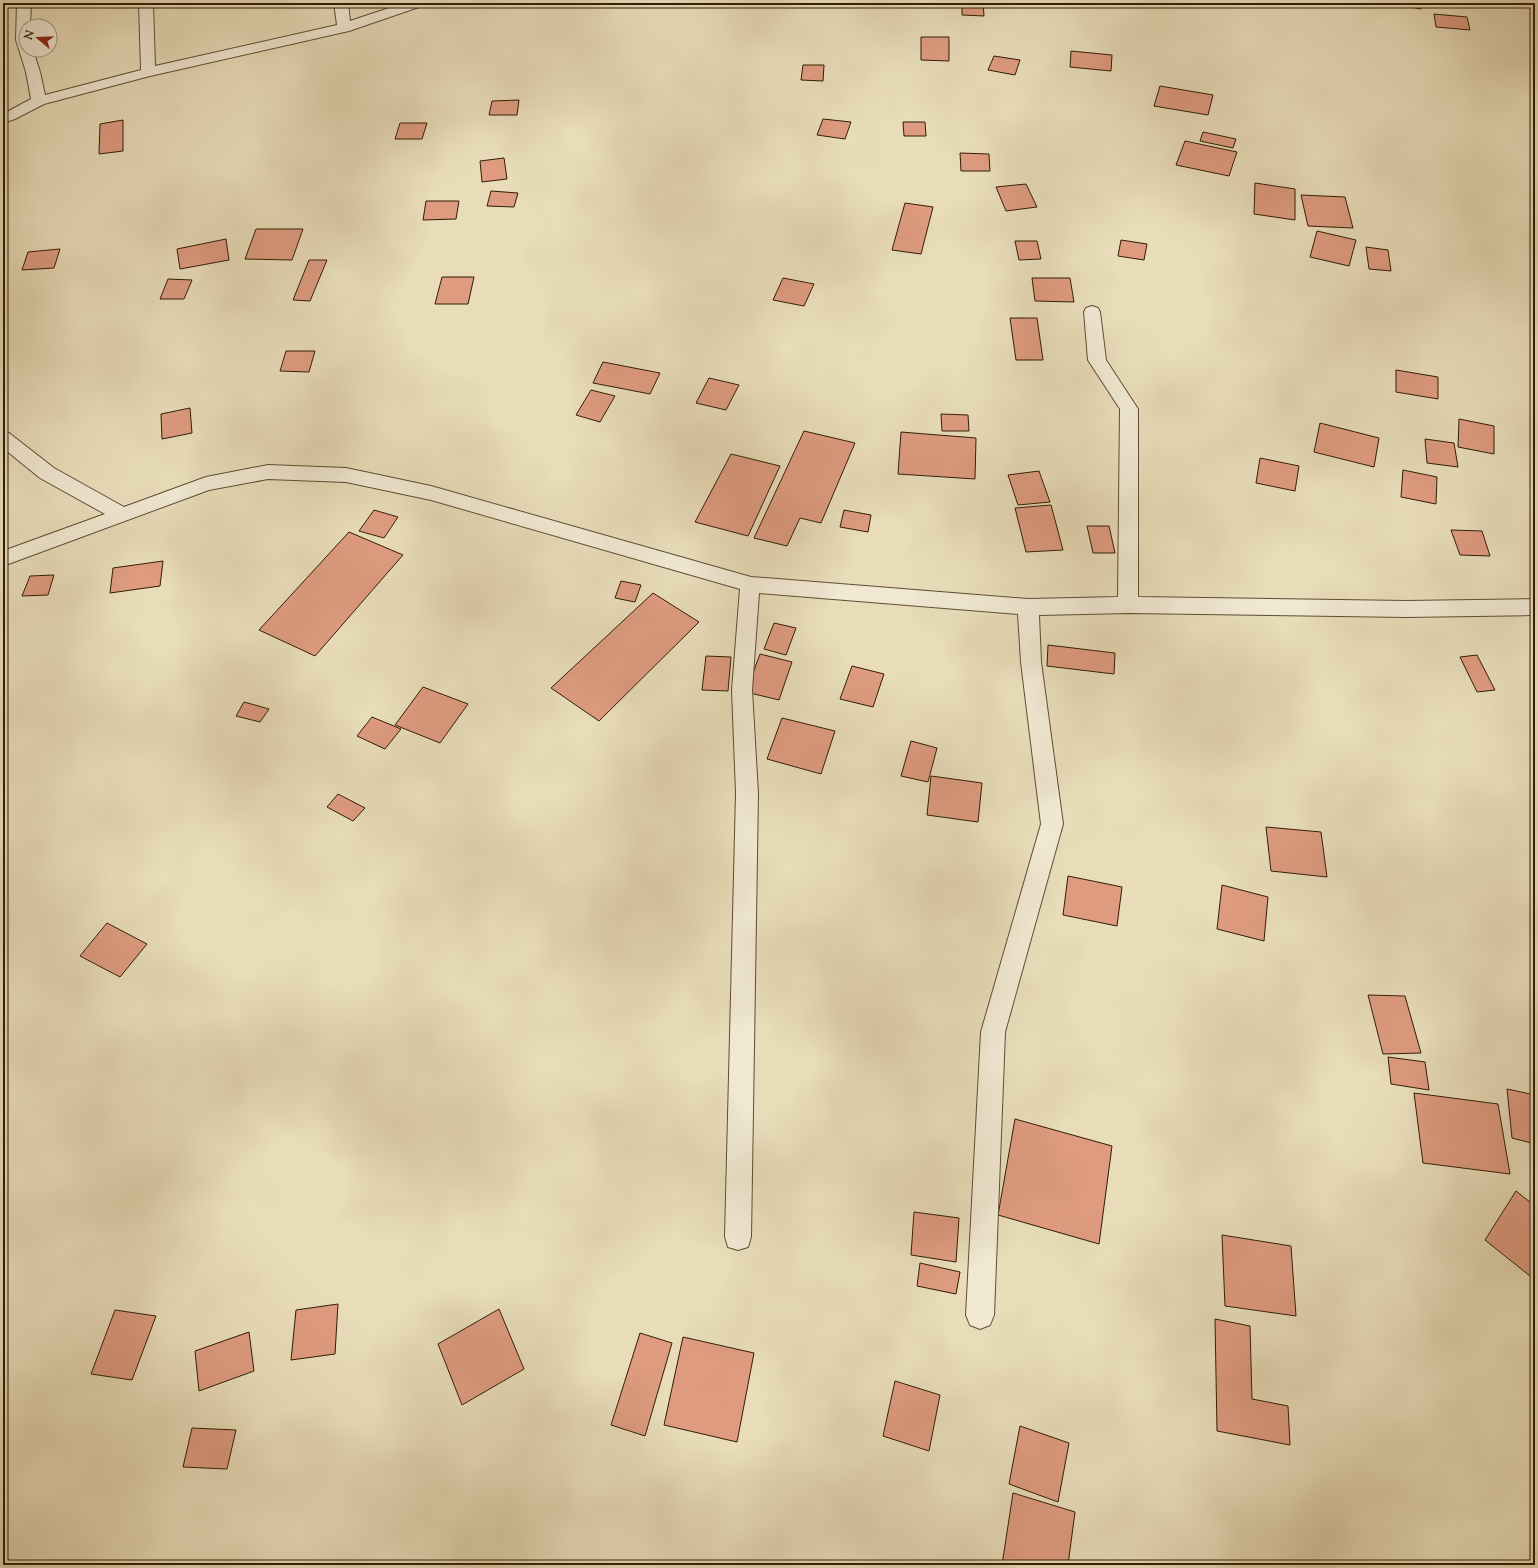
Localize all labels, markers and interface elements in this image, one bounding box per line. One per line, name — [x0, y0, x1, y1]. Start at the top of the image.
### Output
north arrow — [18, 18, 58, 58]
text: N — [20, 28, 39, 43]

